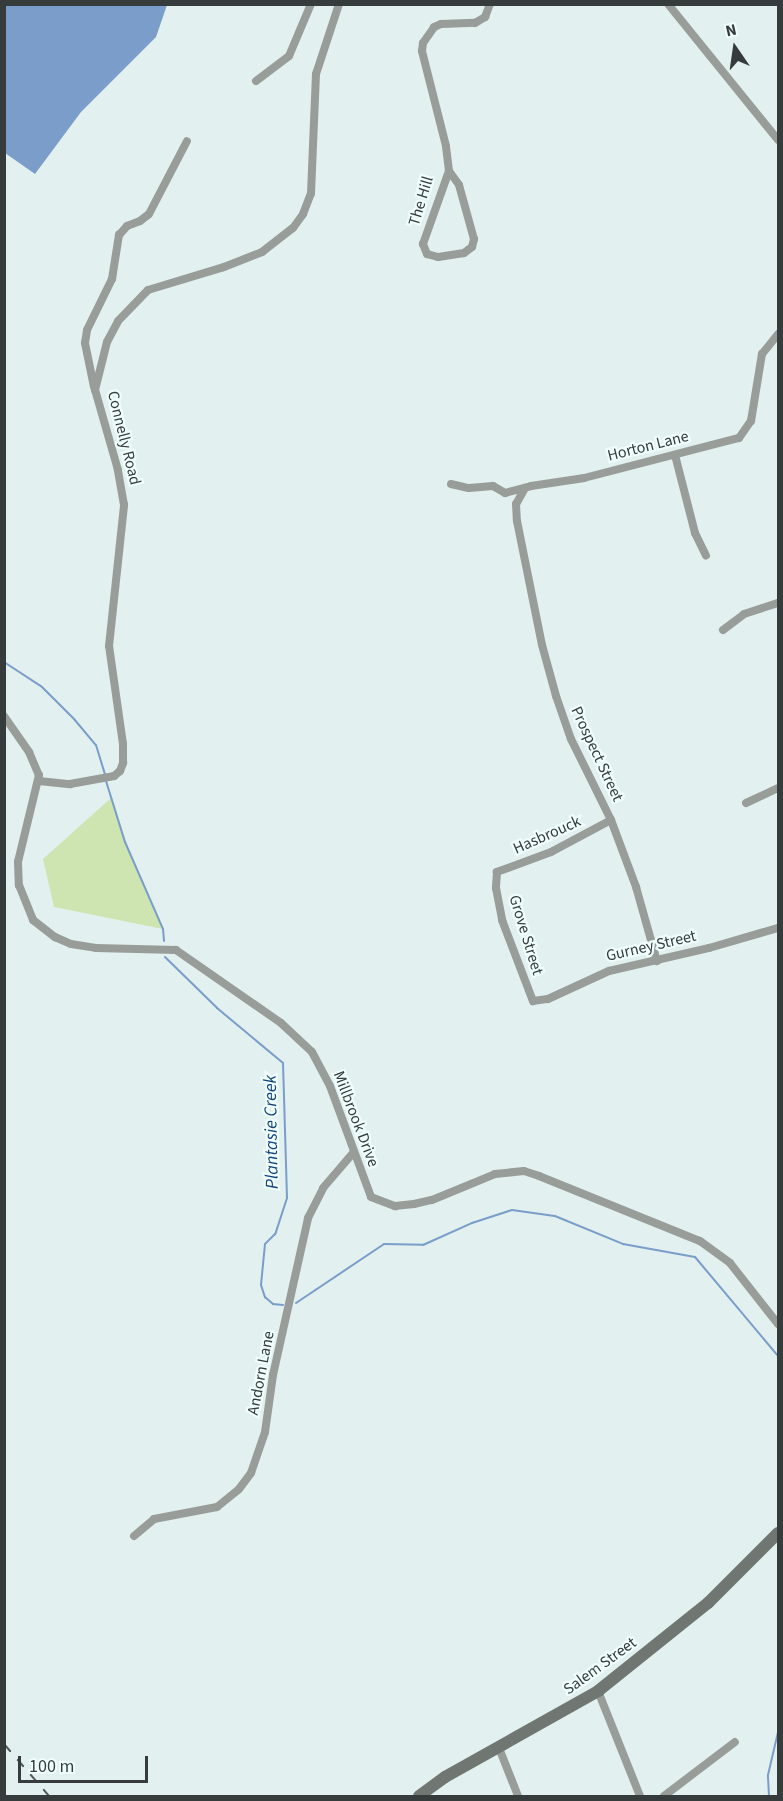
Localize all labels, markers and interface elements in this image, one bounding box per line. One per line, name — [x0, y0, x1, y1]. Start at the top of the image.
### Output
north arrow — [705, 18, 765, 78]
text: N — [723, 19, 739, 42]
street label: The Hill — [404, 174, 438, 228]
street label: Connelly Road — [103, 389, 145, 487]
street label: Horton Lane — [605, 427, 691, 465]
street label: Prospect Street — [567, 704, 627, 804]
street label: Hasbrouck — [510, 812, 584, 858]
street label: Grove Street — [505, 893, 547, 977]
street label: Gurney Street — [604, 926, 698, 966]
street label: Millbrook Drive — [329, 1068, 383, 1170]
water label: Plantasie Creek — [260, 1075, 284, 1189]
street label: Andorn Lane — [243, 1329, 279, 1417]
street label: Salem Street — [560, 1633, 640, 1699]
scale bar — [21, 1744, 152, 1782]
text: 100 m — [29, 1754, 74, 1779]

